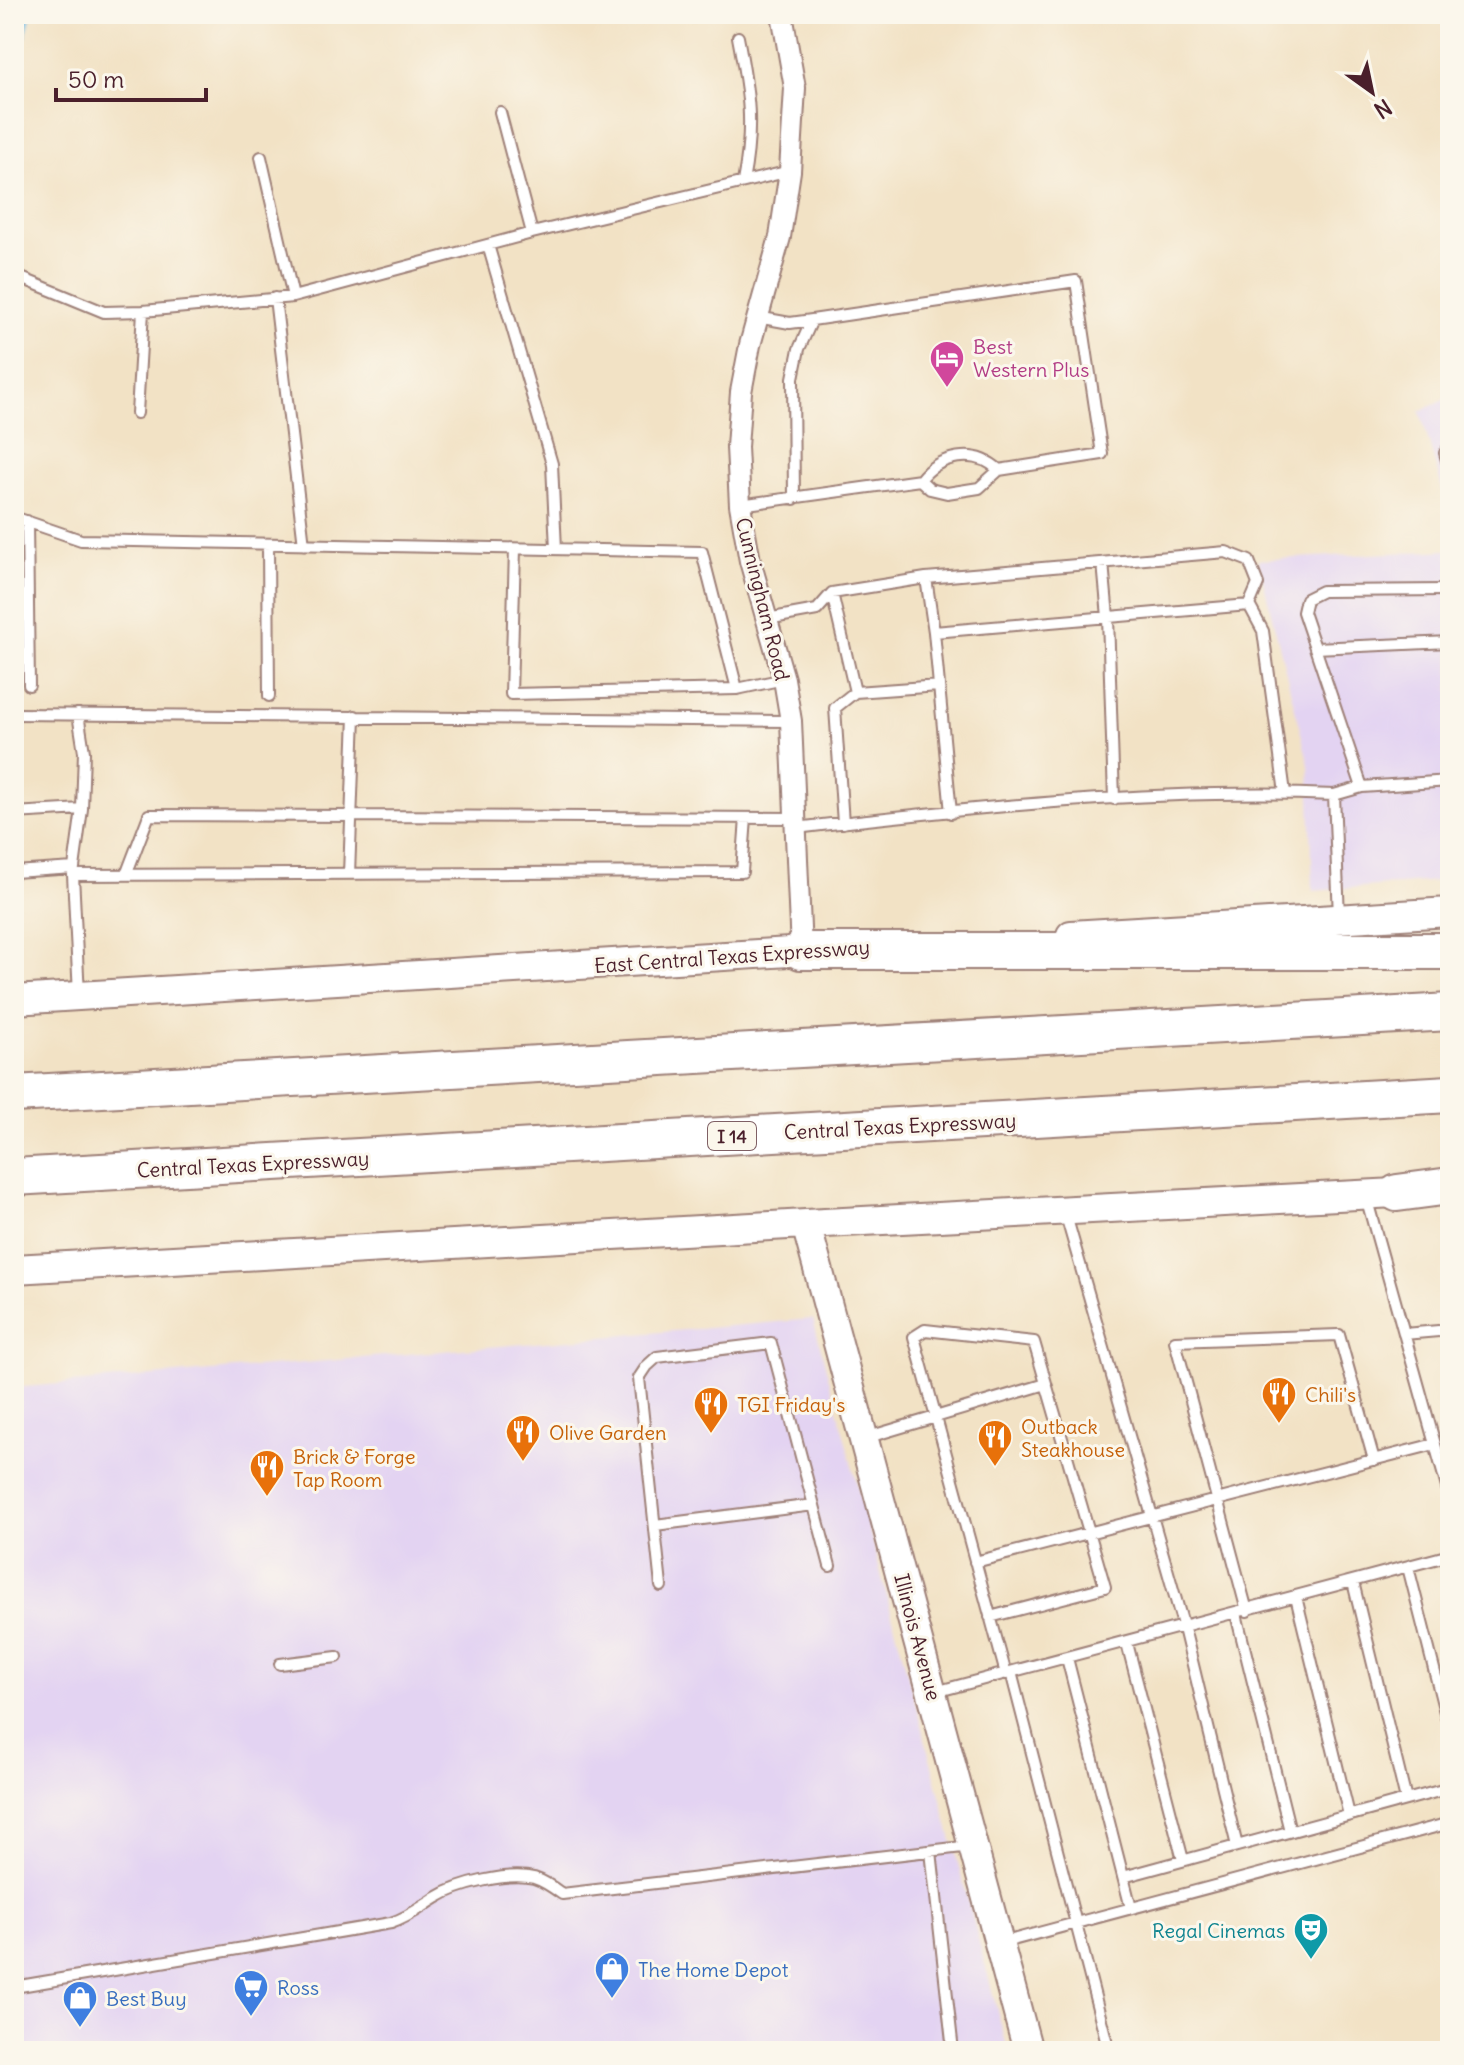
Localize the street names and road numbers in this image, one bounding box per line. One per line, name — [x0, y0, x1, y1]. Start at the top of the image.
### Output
street label: Cunningham Road — [731, 515, 795, 683]
street label: East Central Texas Expressway — [593, 934, 871, 978]
street label: Central Texas Expressway — [783, 1107, 1017, 1145]
road number: I 14 — [708, 1122, 756, 1150]
street label: Central Texas Expressway — [136, 1145, 370, 1183]
street label: Illinois Avenue — [889, 1571, 947, 1703]

